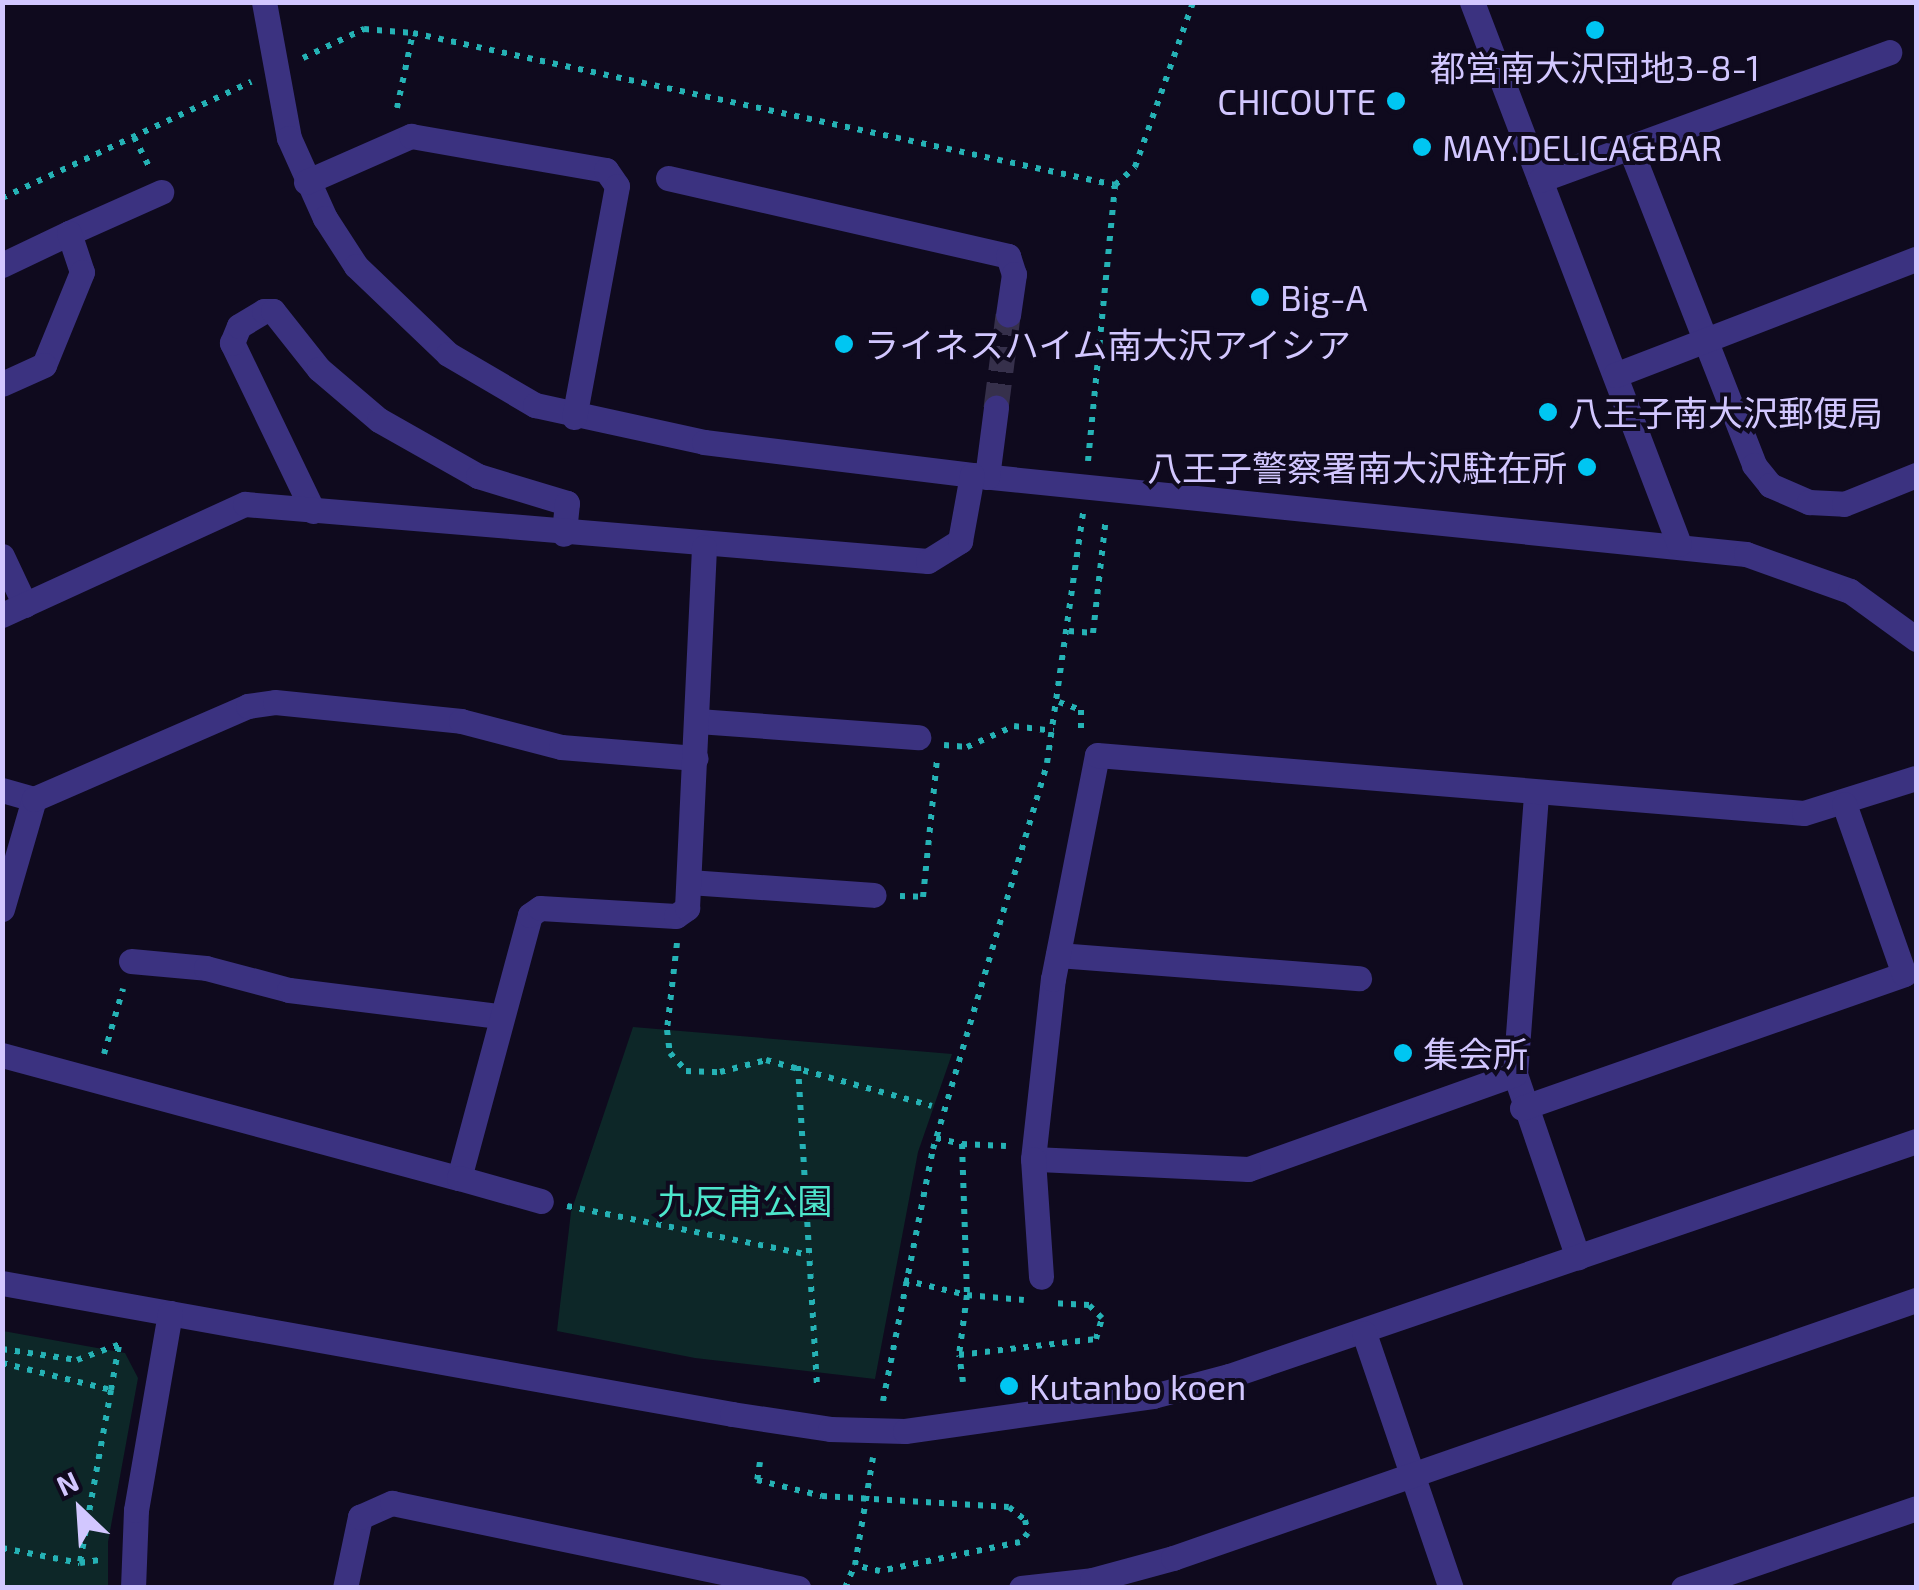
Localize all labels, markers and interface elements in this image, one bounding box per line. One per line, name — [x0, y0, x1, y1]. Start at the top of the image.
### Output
marker: 都営南大沢団地3-8-1 — [1584, 19, 1606, 41]
place label: 都営南大沢団地3-8-1 — [1430, 46, 1760, 88]
place label: CHICOUTE — [1217, 80, 1376, 122]
marker: CHICOUTE — [1385, 90, 1407, 112]
place label: MAY.DELICA&BAR — [1442, 126, 1722, 168]
marker: MAY.DELICA&BAR — [1411, 136, 1433, 158]
place label: Big-A — [1280, 276, 1367, 318]
marker: Big-A — [1249, 286, 1271, 308]
place label: ライネスハイム南大沢アイシア — [864, 323, 1354, 365]
marker: ライネスハイム南大沢アイシア — [833, 333, 855, 355]
place label: 八王子南大沢郵便局 — [1568, 391, 1883, 433]
marker: 八王子南大沢郵便局 — [1537, 401, 1559, 423]
place label: 八王子警察署南大沢駐在所 — [1147, 446, 1567, 488]
marker: 八王子警察署南大沢駐在所 — [1576, 456, 1598, 478]
place label: 集会所 — [1423, 1032, 1528, 1074]
marker: 集会所 — [1392, 1042, 1414, 1064]
park label: 九反甫公園 — [658, 1179, 832, 1221]
place label: Kutanbo koen — [1029, 1365, 1246, 1407]
marker: Kutanbo koen — [998, 1375, 1020, 1397]
north arrow — [30, 1460, 130, 1560]
text: N — [51, 1463, 84, 1502]

